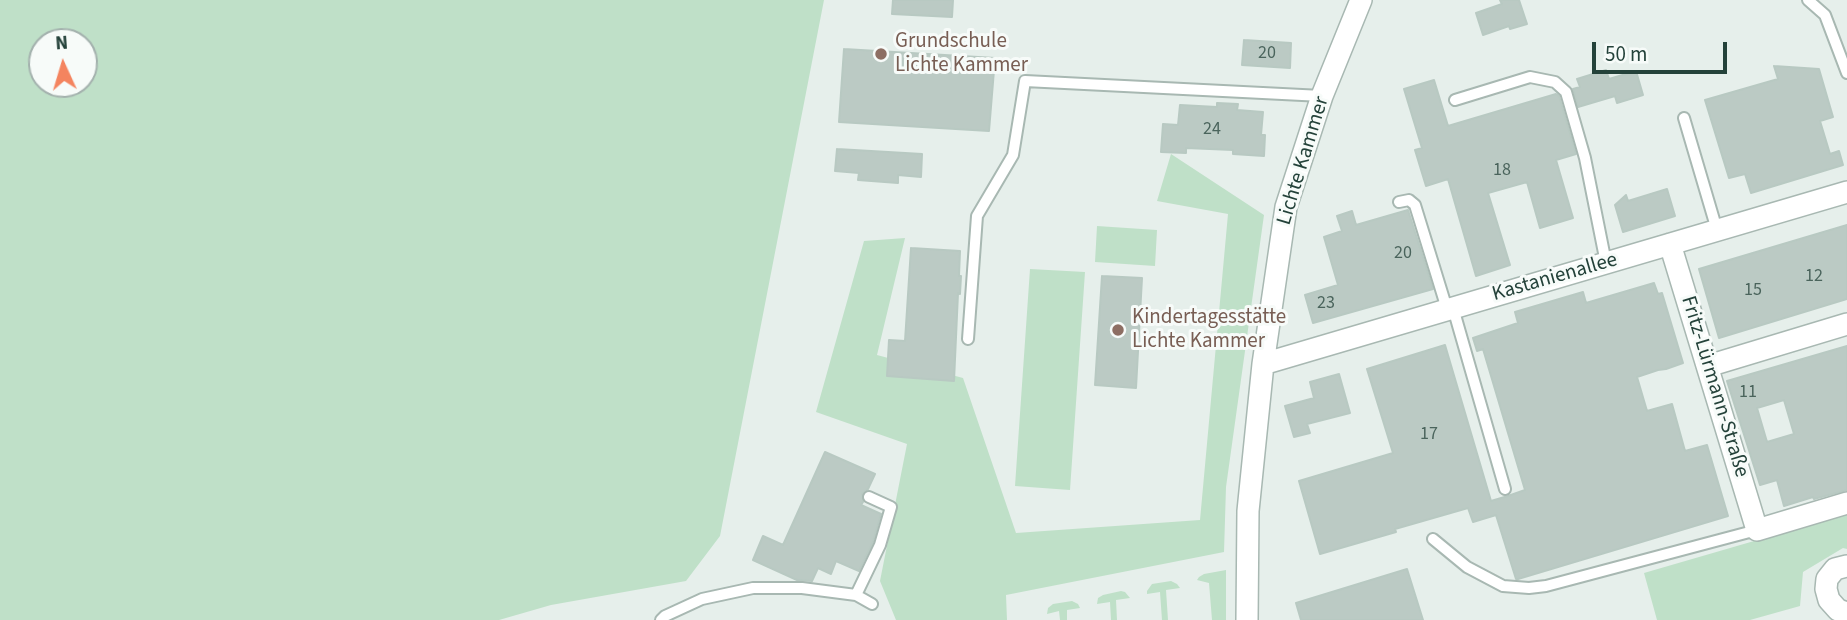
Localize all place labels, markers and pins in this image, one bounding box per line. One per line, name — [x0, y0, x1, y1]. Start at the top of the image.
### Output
place label: Grundschule Lichte Kammer — [895, 29, 1028, 79]
marker: Grundschule Lichte Kammer — [873, 46, 889, 62]
place label: Kindertagesstätte Lichte Kammer — [1132, 305, 1286, 355]
marker: Kindertagesstätte Lichte Kammer — [1110, 322, 1126, 338]

